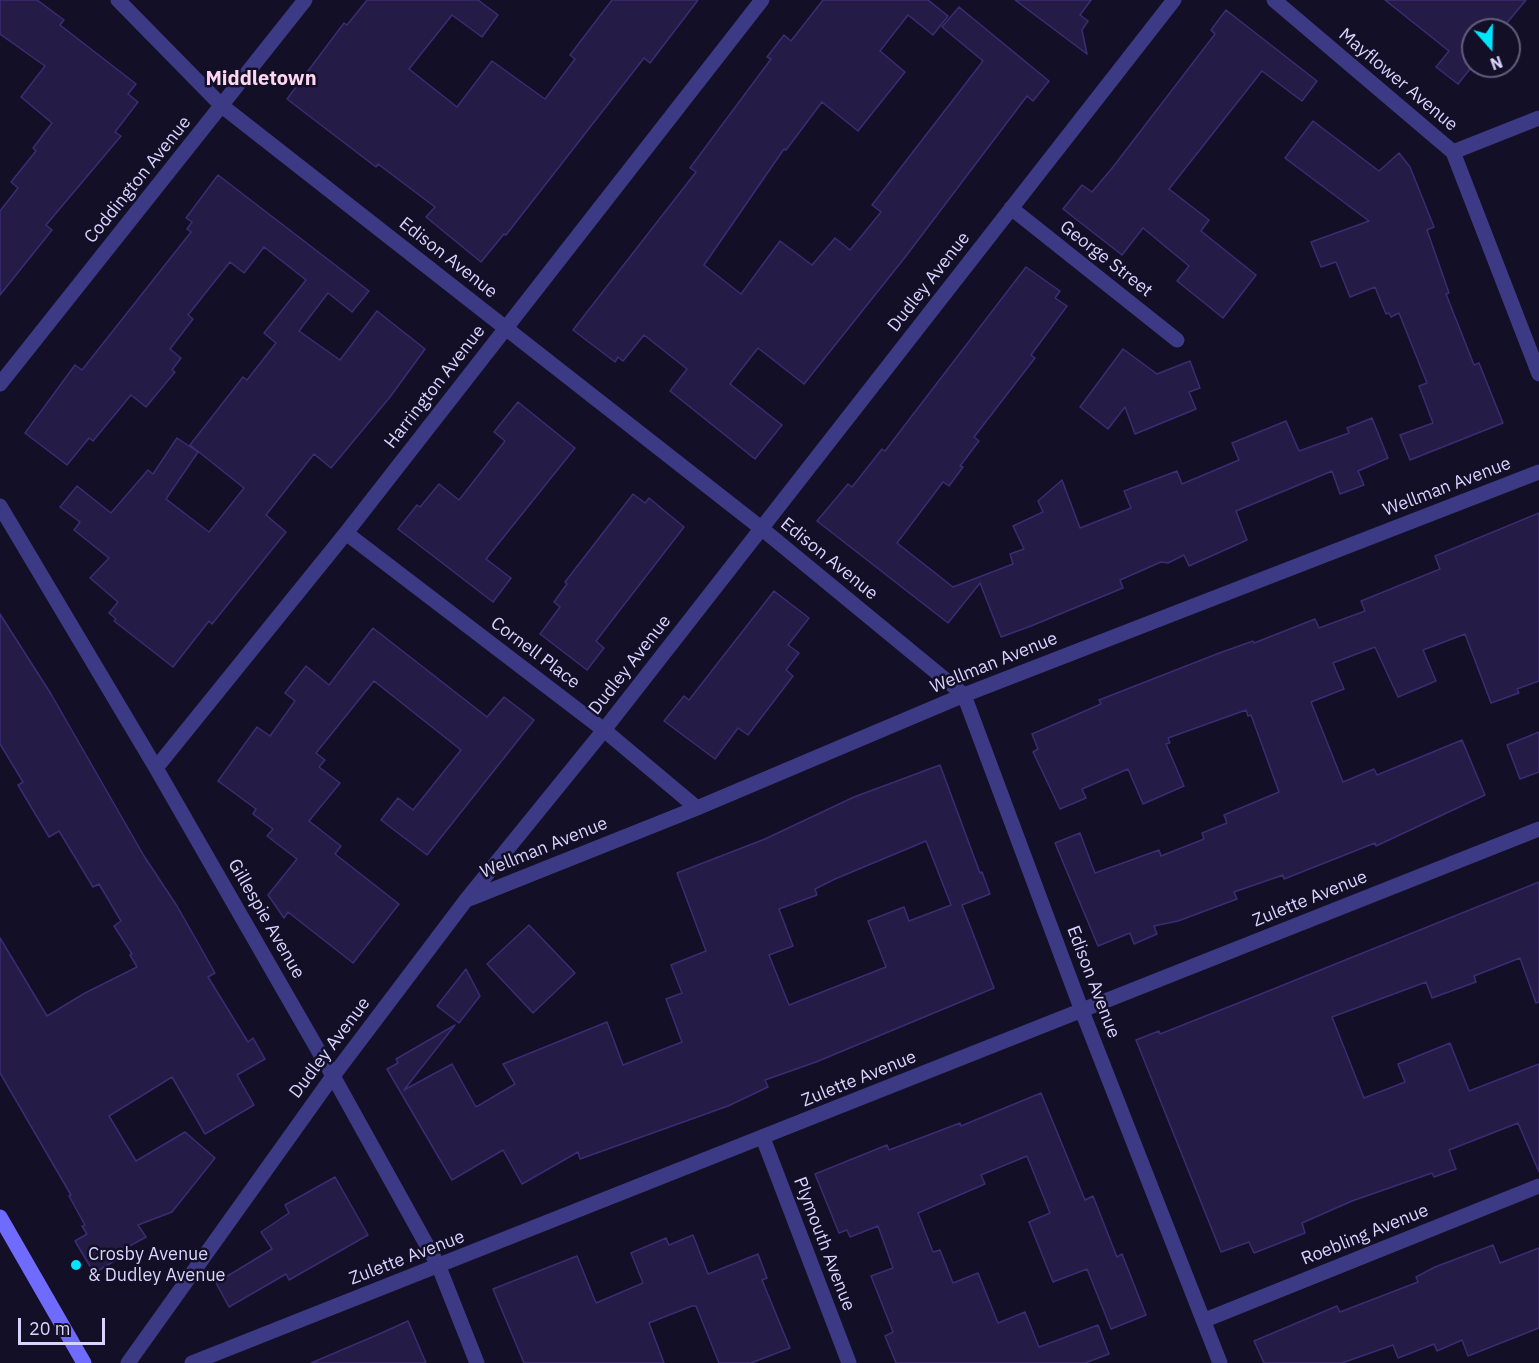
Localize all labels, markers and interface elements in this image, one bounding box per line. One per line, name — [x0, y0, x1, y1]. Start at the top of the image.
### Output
north arrow — [1461, 18, 1521, 78]
street label: Mayflower Avenue — [1334, 24, 1462, 136]
text: N — [1488, 52, 1505, 74]
district label: Middletown — [205, 67, 317, 91]
street label: Coddington Avenue — [80, 112, 196, 248]
street label: Edison Avenue — [395, 213, 501, 303]
street label: George Street — [1055, 216, 1157, 302]
street label: Dudley Avenue — [883, 228, 975, 336]
street label: Harrington Avenue — [380, 321, 490, 453]
street label: Wellman Avenue — [1380, 453, 1514, 521]
street label: Edison Avenue — [776, 513, 882, 605]
street label: Dudley Avenue — [584, 611, 676, 719]
street label: Cornell Place — [486, 612, 584, 694]
street label: Wellman Avenue — [927, 628, 1061, 698]
street label: Wellman Avenue — [477, 813, 611, 883]
street label: Gillespie Avenue — [223, 855, 309, 983]
street label: Zulette Avenue — [1249, 866, 1371, 932]
street label: Edison Avenue — [1062, 923, 1124, 1041]
street label: Dudley Avenue — [285, 993, 375, 1103]
street label: Zulette Avenue — [798, 1046, 920, 1112]
street label: Plymouth Avenue — [789, 1174, 859, 1314]
street label: Roebling Avenue — [1298, 1200, 1432, 1270]
street label: Zulette Avenue — [346, 1226, 468, 1290]
place label: Crosby Avenue & Dudley Avenue — [88, 1244, 226, 1286]
marker: Crosby Avenue & Dudley Avenue — [69, 1258, 83, 1272]
scale bar — [21, 1306, 108, 1344]
text: 20 m — [29, 1317, 71, 1340]

